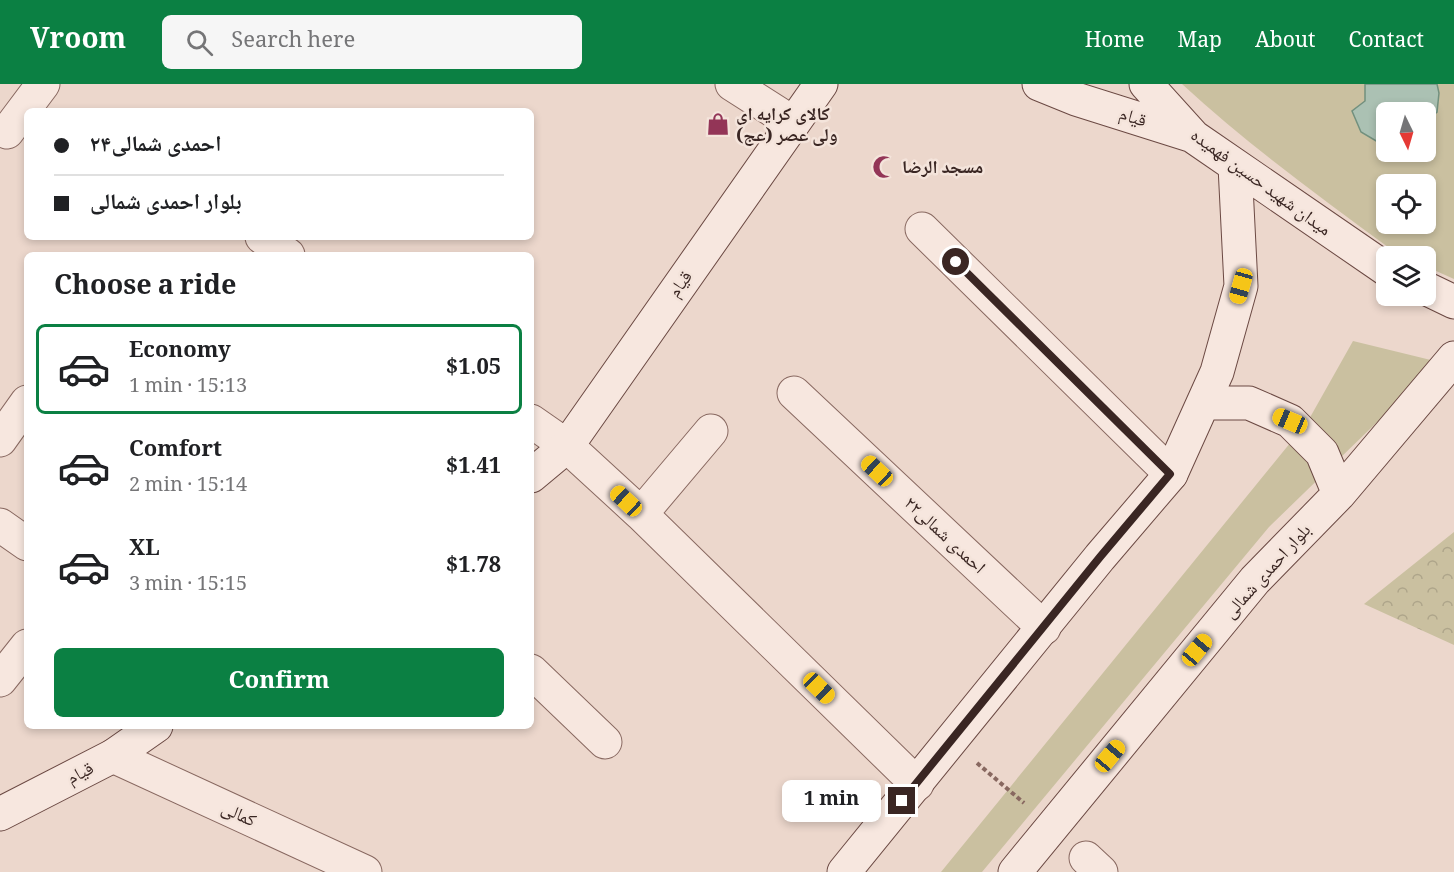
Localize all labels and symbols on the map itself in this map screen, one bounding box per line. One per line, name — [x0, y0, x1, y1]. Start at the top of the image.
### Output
street label: قیام — [1115, 100, 1150, 137]
place label: کالای کرایه ای ولی عصر (عج) — [736, 101, 838, 152]
north arrow — [1376, 102, 1436, 162]
shop icon: کالای کرایه ای ولی عصر (عج) — [705, 111, 731, 137]
street label: میدان شهید حسین فهمیده — [1183, 122, 1337, 245]
mosque icon: مسجد الرضا — [871, 154, 897, 180]
place label: مسجد الرضا — [902, 154, 983, 184]
route start — [942, 248, 969, 275]
street label: قیام — [661, 265, 702, 305]
car — [1227, 266, 1255, 306]
car — [1270, 406, 1310, 436]
car — [858, 452, 896, 490]
car — [607, 482, 645, 520]
street label: احمدی شمالی۲۲ — [896, 490, 992, 583]
street label: بلوار احمدی شمالی — [1217, 518, 1320, 627]
car — [1179, 630, 1215, 670]
car — [800, 669, 838, 707]
car — [1092, 736, 1128, 776]
street label: قیام — [62, 755, 100, 794]
callout: 1 min — [782, 780, 881, 822]
route end — [888, 787, 915, 814]
street label: کمالی — [216, 795, 261, 837]

